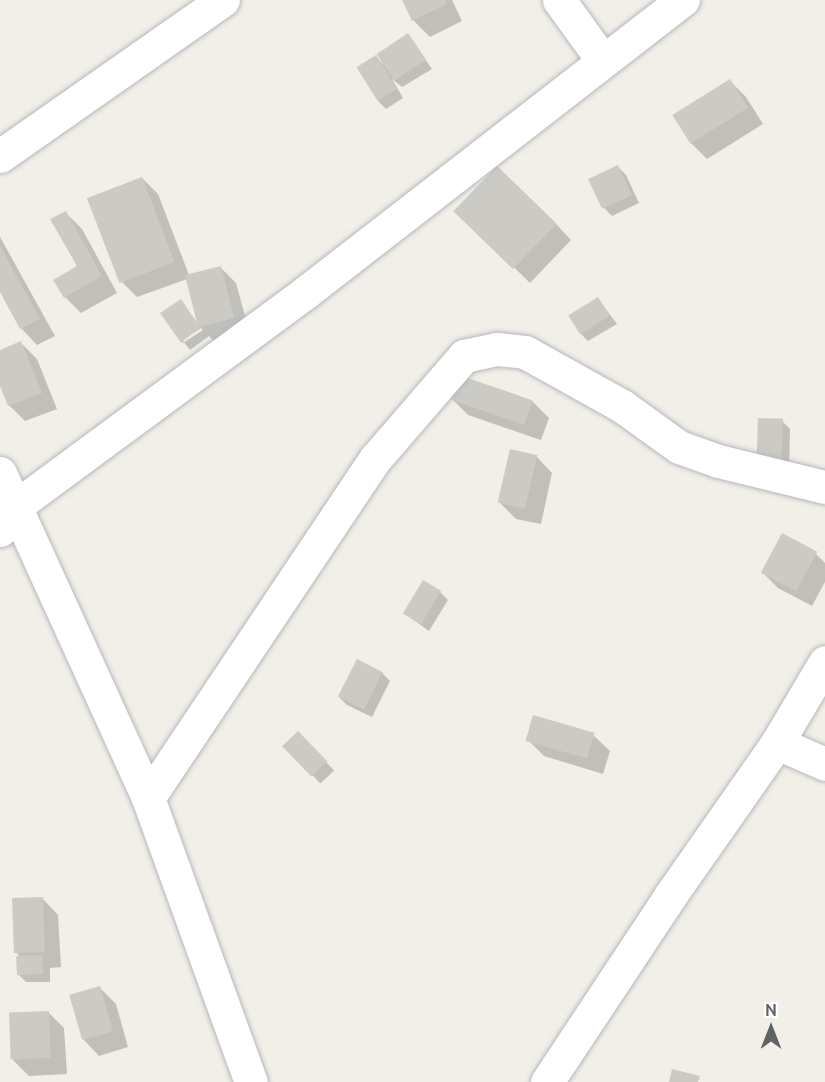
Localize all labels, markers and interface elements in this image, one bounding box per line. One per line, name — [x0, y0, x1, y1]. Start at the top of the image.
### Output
north arrow — [741, 998, 801, 1058]
text: N — [765, 1001, 777, 1019]

